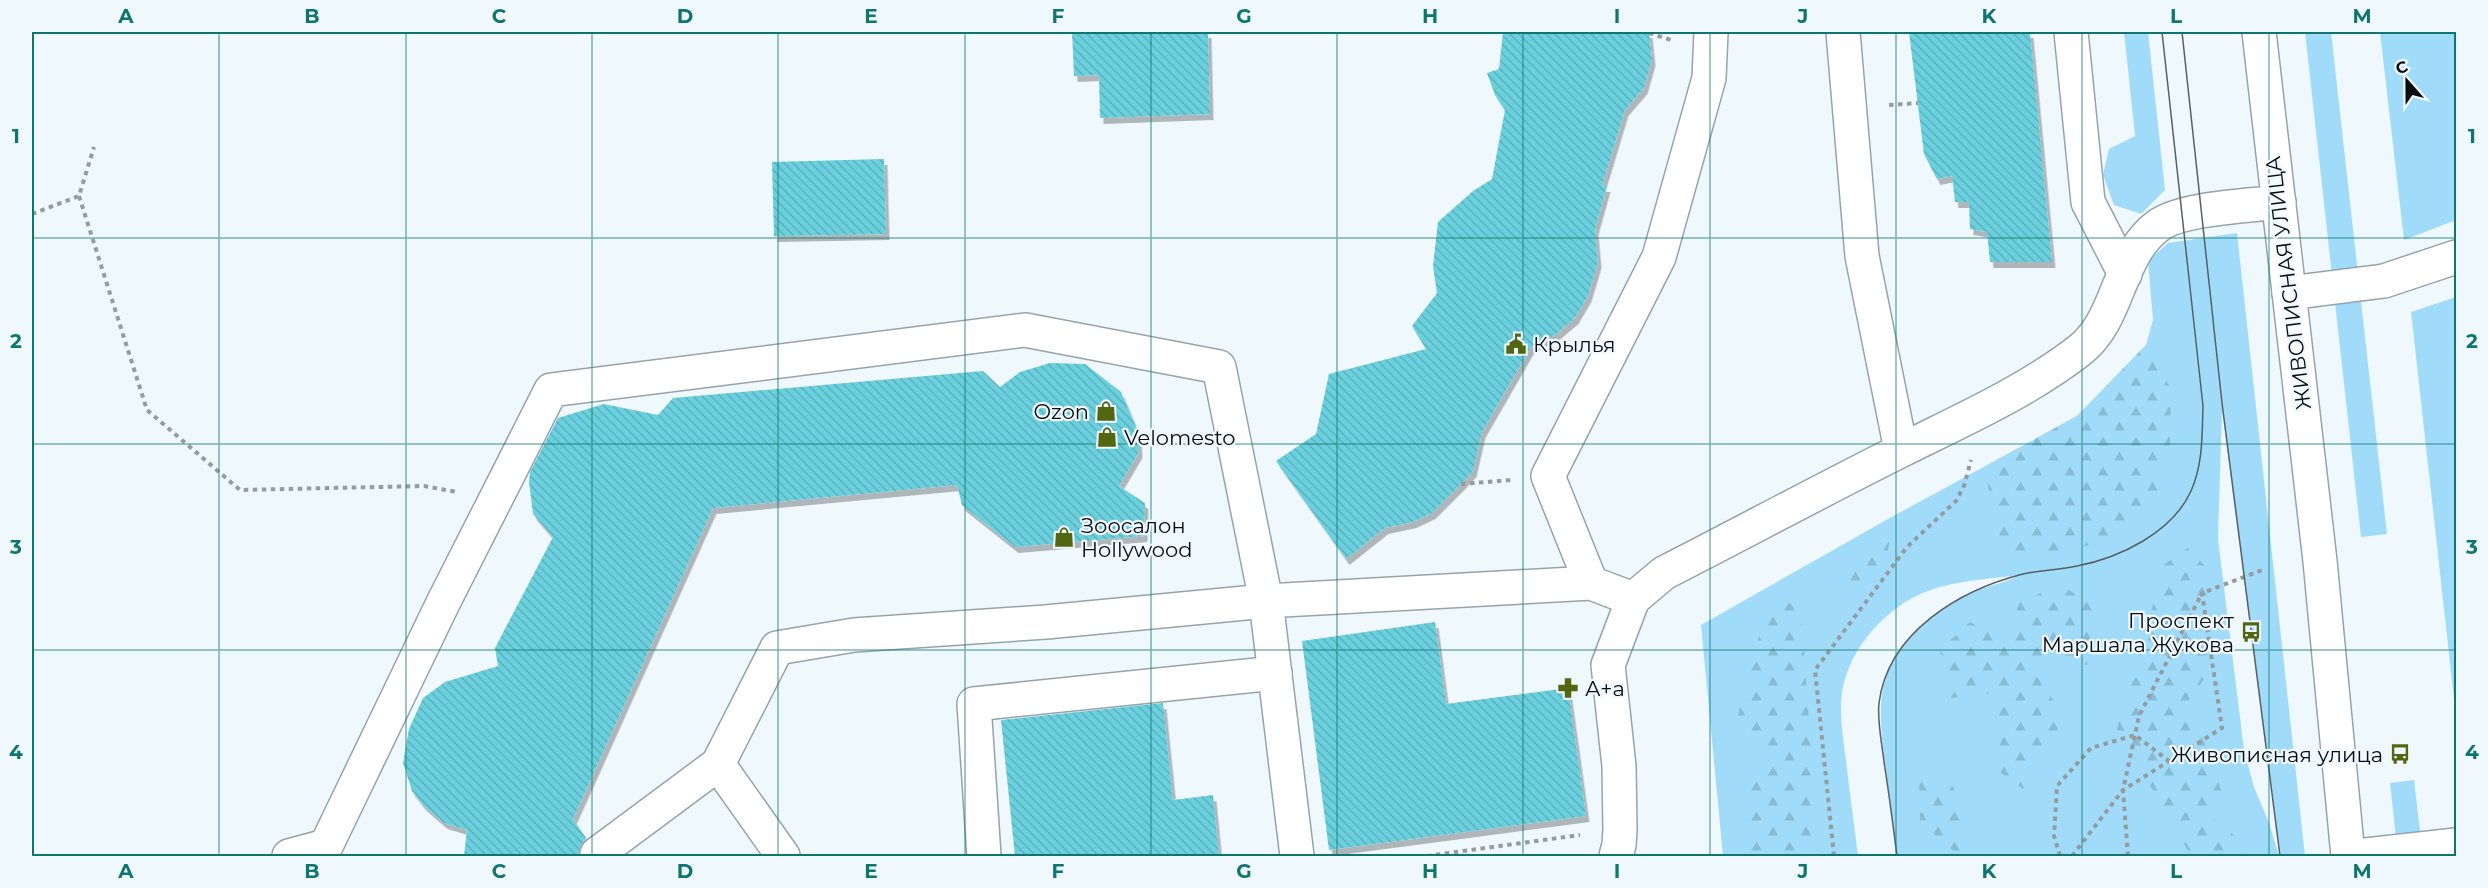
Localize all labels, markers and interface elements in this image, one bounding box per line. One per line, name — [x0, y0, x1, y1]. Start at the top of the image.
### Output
text: A — [117, 4, 134, 28]
text: B — [304, 4, 320, 28]
text: C — [492, 4, 507, 28]
text: D — [677, 4, 693, 28]
text: E — [864, 4, 878, 28]
text: F — [1052, 4, 1065, 28]
text: G — [1236, 4, 1252, 28]
text: H — [1422, 4, 1438, 28]
text: I — [1614, 4, 1620, 28]
text: J — [1797, 4, 1808, 28]
text: K — [1982, 4, 1998, 28]
text: L — [2170, 4, 2182, 28]
text: M — [2352, 4, 2372, 28]
north arrow — [2377, 51, 2437, 111]
text: С — [2393, 56, 2411, 78]
text: 1 — [12, 124, 20, 148]
text: 1 — [2468, 124, 2476, 148]
street label: ЖИВОПИСНАЯ УЛИЦА — [2260, 155, 2316, 411]
text: 2 — [10, 329, 22, 353]
text: 2 — [2466, 329, 2478, 353]
public building icon: Крылья — [1504, 332, 1528, 356]
place label: Крылья — [1533, 332, 1615, 357]
place label: Ozon — [1033, 399, 1089, 424]
shop icon: Ozon — [1094, 399, 1118, 423]
shop icon: Velomesto — [1095, 425, 1119, 449]
place label: Velomesto — [1124, 425, 1236, 450]
place label: Зоосалон Hollywood — [1081, 513, 1192, 562]
shop icon: Зоосалон Hollywood — [1052, 525, 1076, 549]
text: 3 — [9, 535, 22, 559]
text: 3 — [2465, 535, 2478, 559]
place label: Проспект Маршала Жукова — [2042, 608, 2234, 657]
bus stop icon: Проспект Маршала Жукова — [2239, 620, 2263, 644]
pharmacy icon: А+а — [1556, 676, 1580, 700]
place label: А+а — [1585, 676, 1625, 701]
text: 4 — [9, 740, 23, 764]
text: 4 — [2465, 740, 2479, 764]
place label: Живописная улица — [2171, 742, 2383, 767]
bus stop icon: Живописная улица — [2388, 742, 2412, 766]
text: A — [117, 859, 134, 883]
text: B — [304, 859, 320, 883]
text: C — [492, 859, 507, 883]
text: D — [677, 859, 693, 883]
text: E — [864, 859, 878, 883]
text: F — [1052, 859, 1065, 883]
text: G — [1236, 859, 1252, 883]
text: H — [1422, 859, 1438, 883]
text: I — [1614, 859, 1620, 883]
text: J — [1797, 859, 1808, 883]
text: K — [1982, 859, 1998, 883]
text: L — [2170, 859, 2182, 883]
text: M — [2352, 859, 2372, 883]

